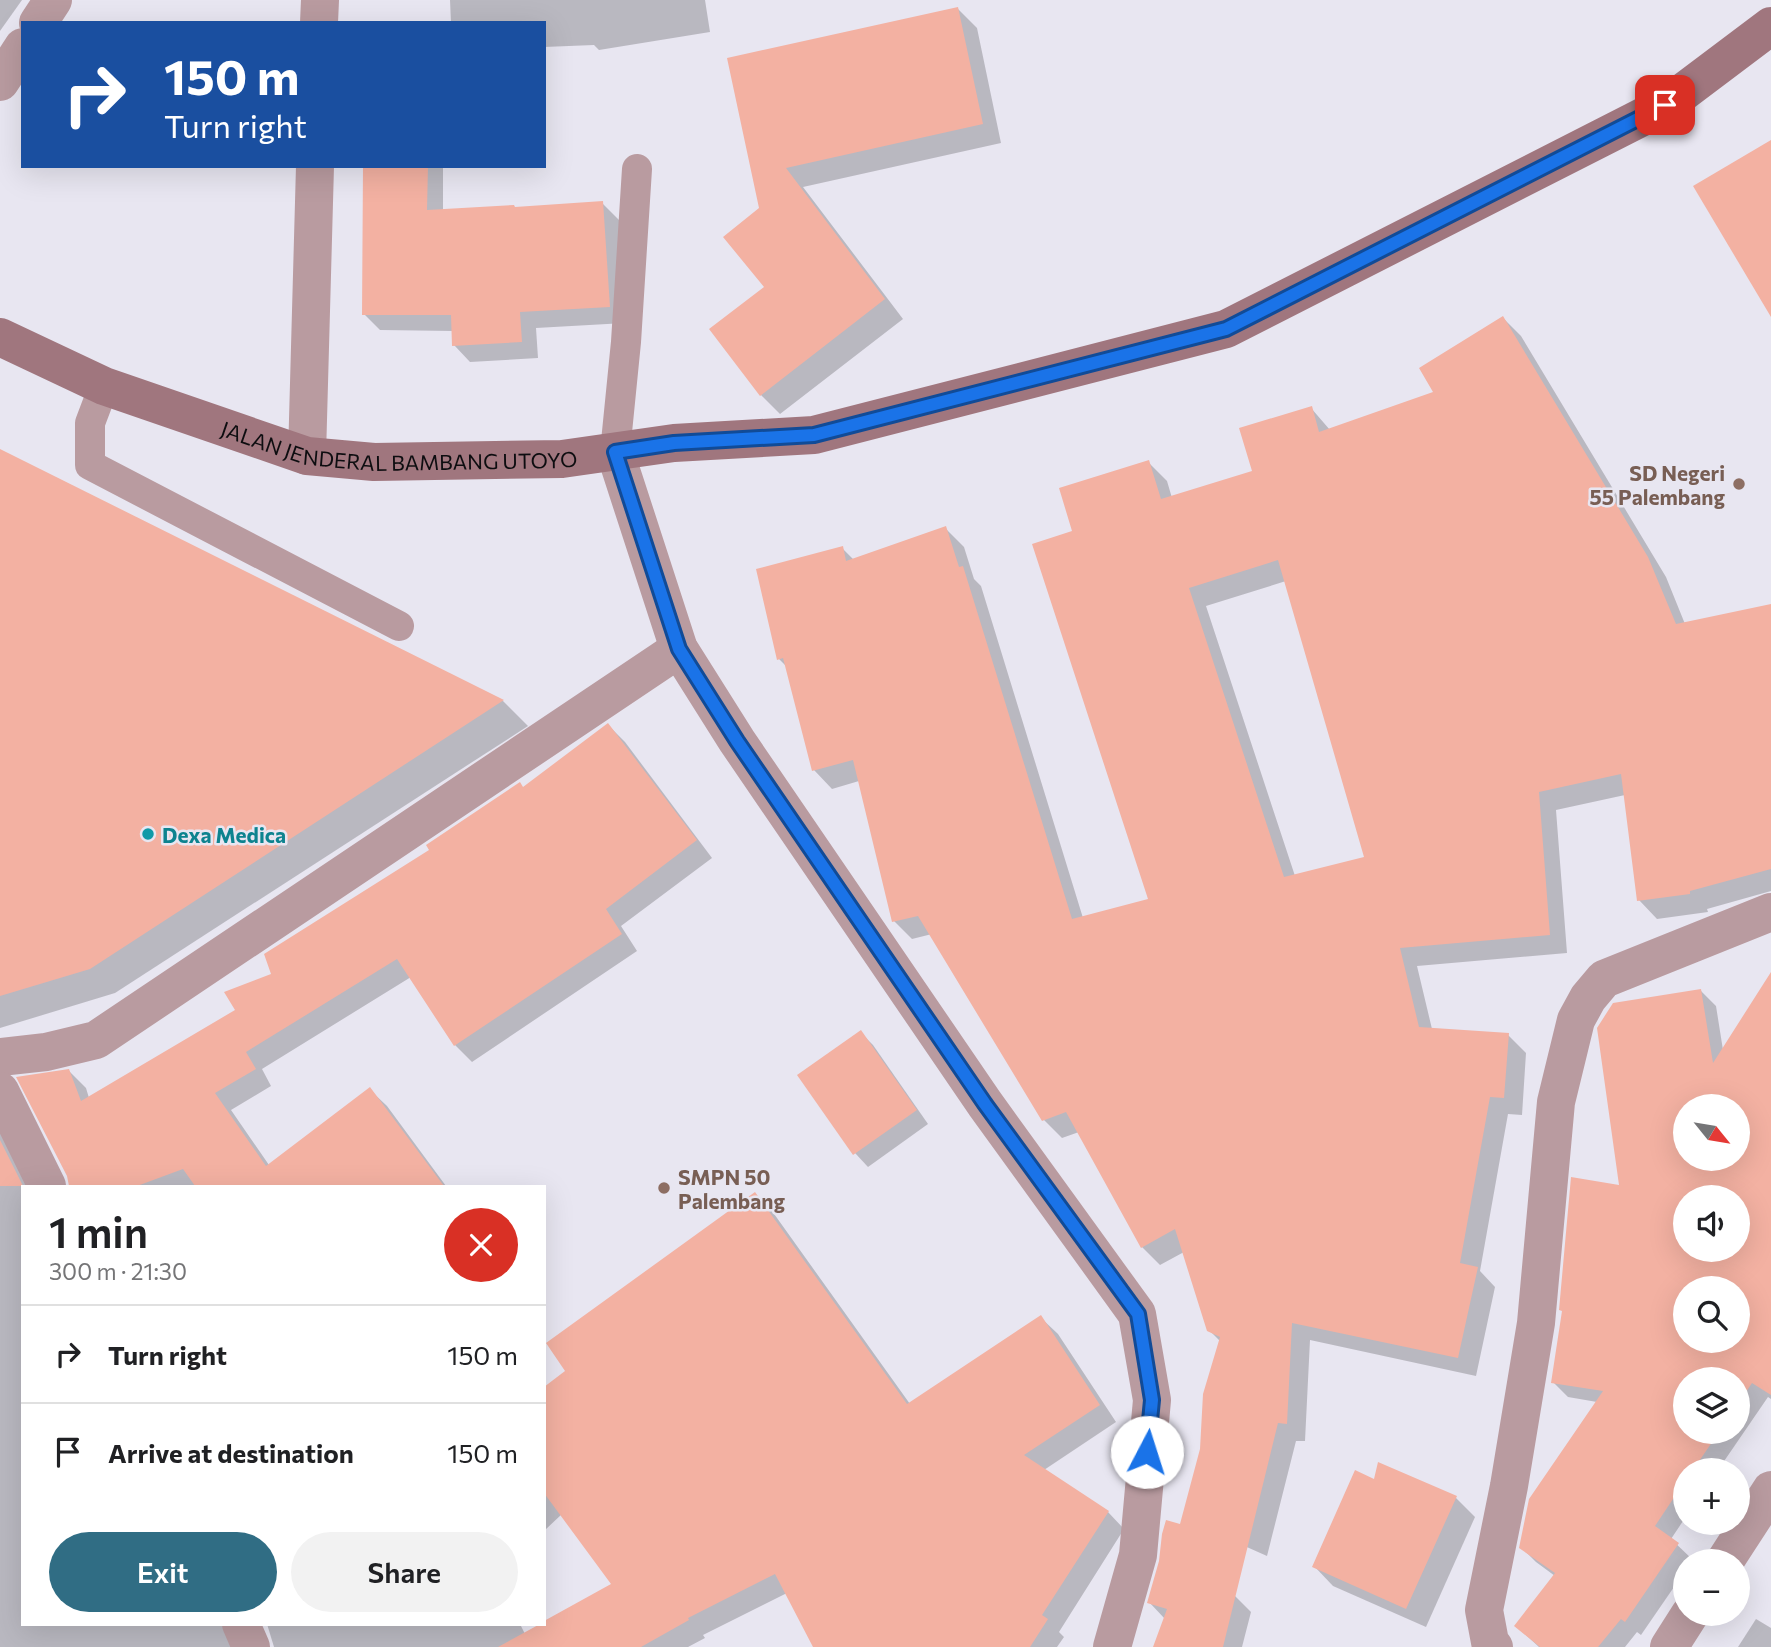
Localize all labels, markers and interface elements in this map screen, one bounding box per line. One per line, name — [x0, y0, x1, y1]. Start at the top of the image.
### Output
text: 150 m — [164, 45, 299, 105]
icon: right — [49, 49, 140, 140]
pin — [1635, 75, 1695, 135]
icon: arrive — [1646, 86, 1684, 124]
text: Turn right — [164, 105, 307, 145]
street label: JALAN JENDERAL BAMBANG UTOYO — [218, 415, 579, 475]
place label: SD Negeri 55 Palembang — [1590, 460, 1725, 509]
marker: SD Negeri 55 Palembang — [1731, 476, 1747, 492]
place label: Dexa Medica — [162, 822, 286, 847]
marker: Dexa Medica — [140, 826, 156, 842]
north arrow — [1673, 1094, 1750, 1171]
map controls — [1673, 1094, 1750, 1626]
place label: SMPN 50 Palembang — [678, 1164, 785, 1213]
marker: SMPN 50 Palembang — [656, 1180, 672, 1196]
button: sound — [1673, 1185, 1750, 1262]
text: 1 min — [49, 1205, 148, 1257]
button: close — [444, 1208, 518, 1282]
text: 300 m · 21:30 — [49, 1257, 187, 1285]
button: search — [1673, 1276, 1750, 1353]
icon: right — [49, 1335, 87, 1373]
text: Turn right — [108, 1339, 227, 1370]
text: 150 m — [447, 1339, 518, 1370]
button: layers — [1673, 1367, 1750, 1444]
position arrow — [1110, 1415, 1184, 1489]
icon: arrive — [49, 1433, 87, 1471]
text: Arrive at destination — [108, 1437, 354, 1468]
text: 150 m — [447, 1437, 518, 1468]
button: + — [1673, 1458, 1750, 1535]
button: Exit — [49, 1532, 277, 1612]
button: Share — [291, 1532, 518, 1612]
button: − — [1673, 1549, 1750, 1626]

